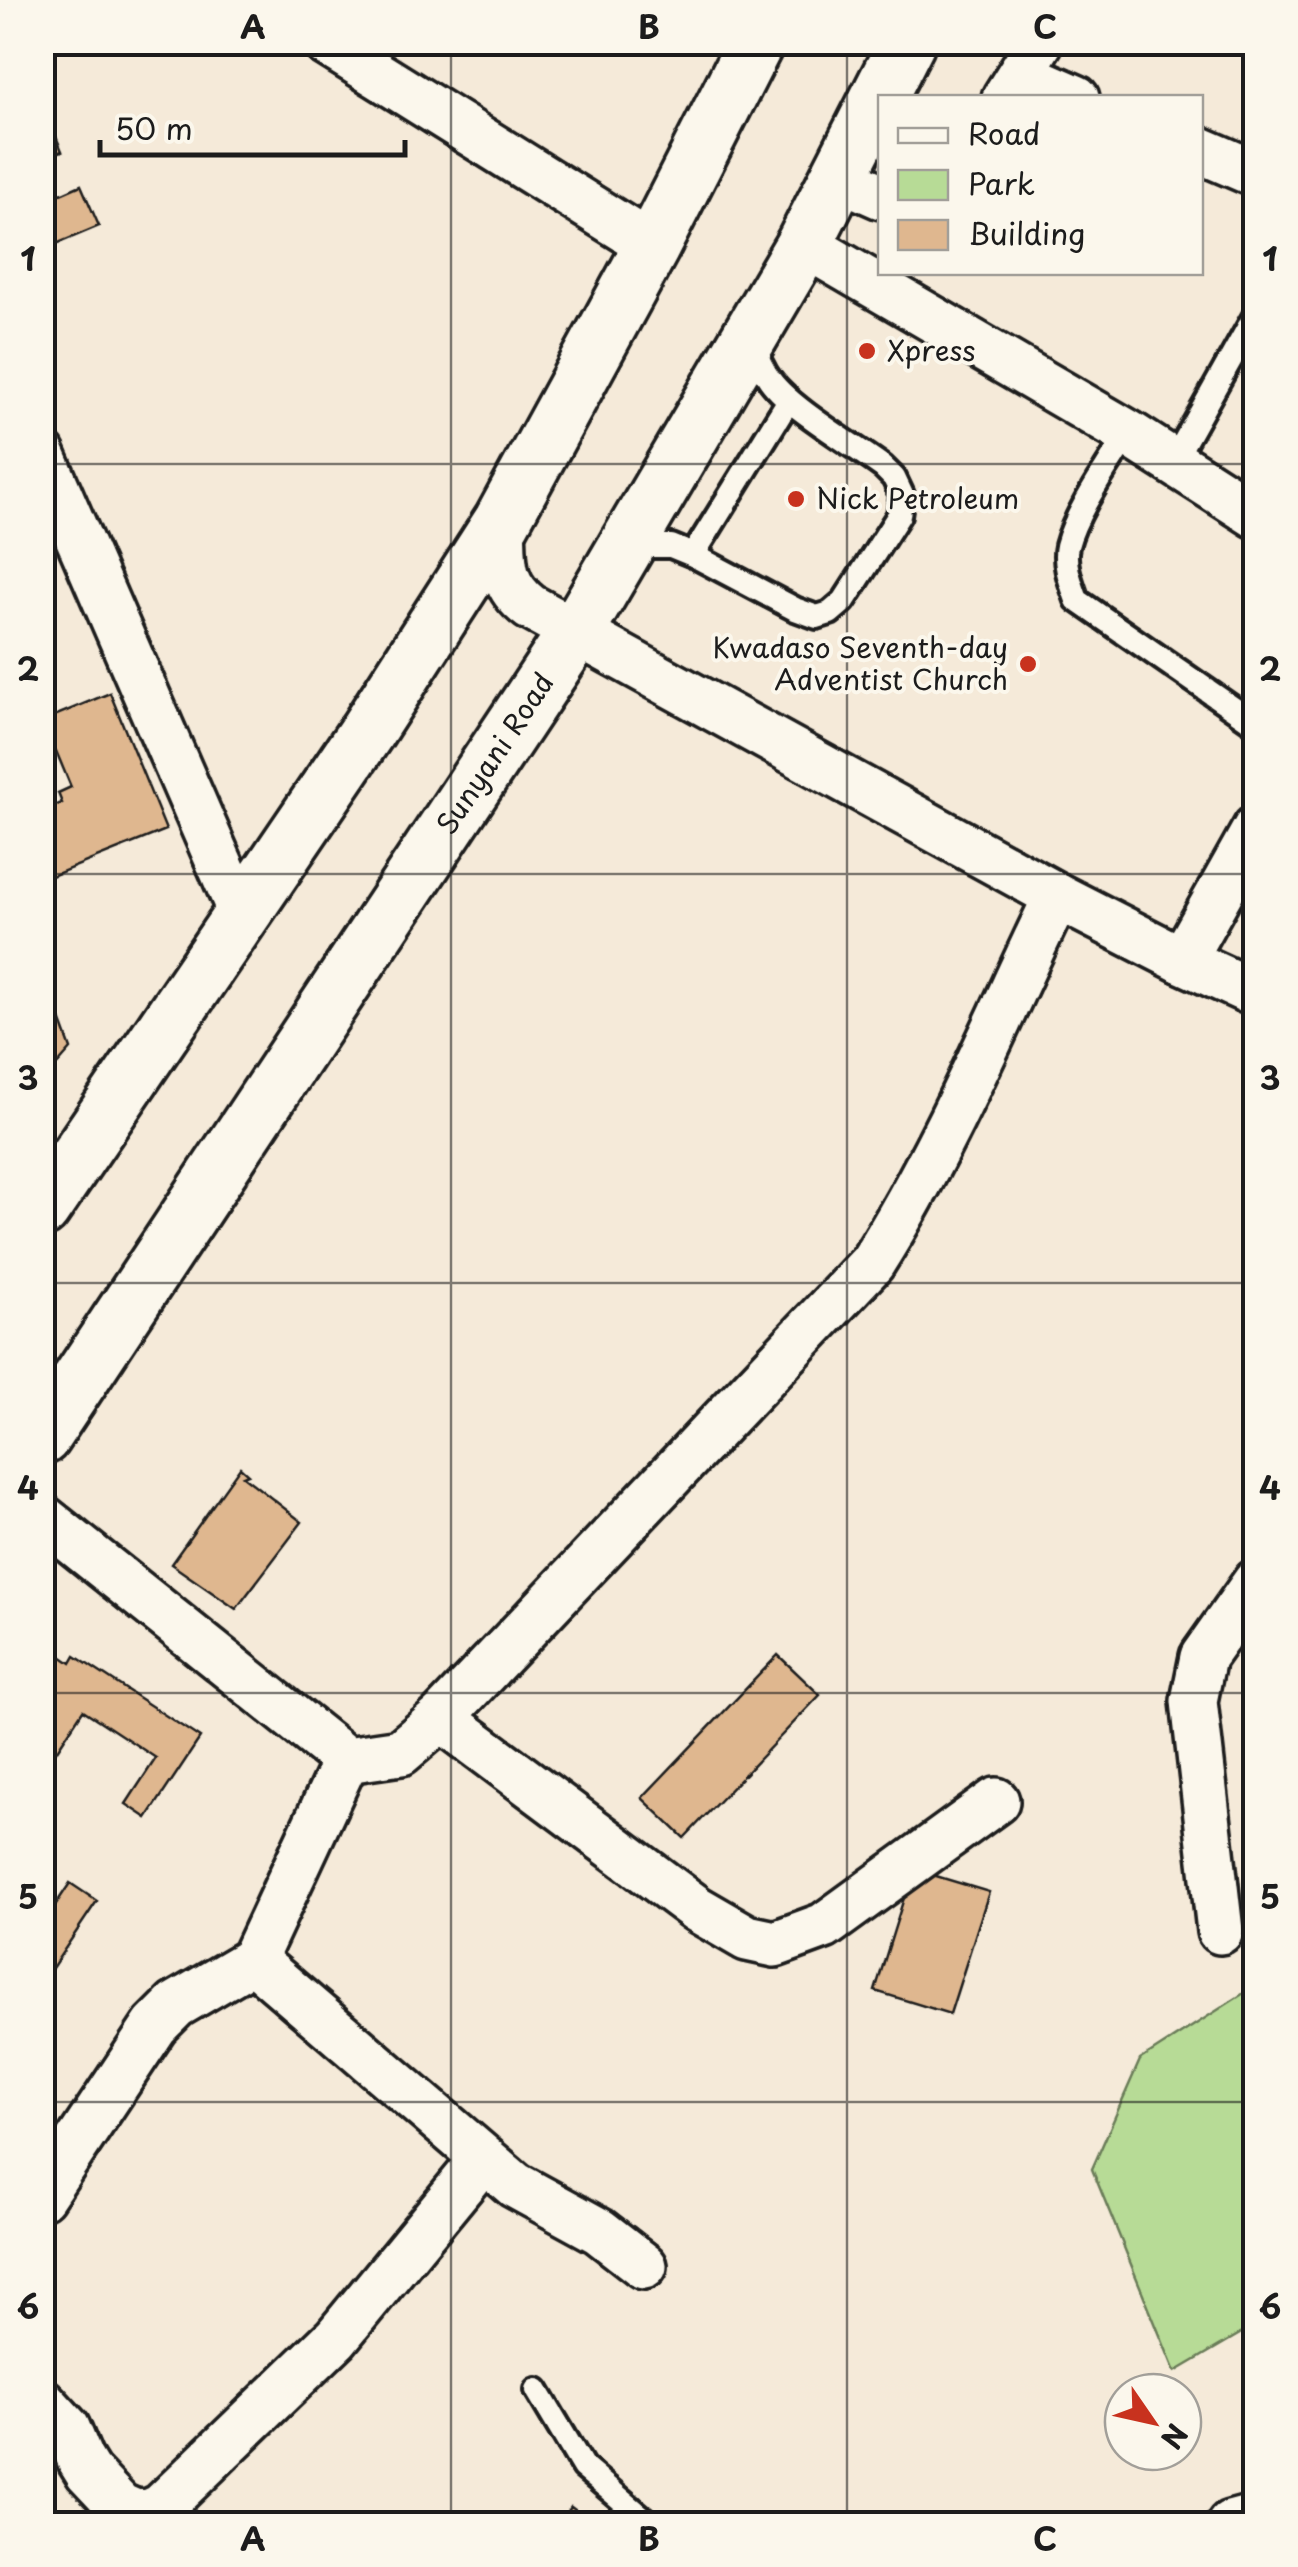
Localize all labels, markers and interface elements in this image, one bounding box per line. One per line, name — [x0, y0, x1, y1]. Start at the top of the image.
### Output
text: A — [240, 2, 266, 50]
text: B — [638, 2, 660, 50]
text: C — [1033, 2, 1057, 50]
scale bar — [100, 95, 405, 157]
legend — [878, 95, 1203, 275]
text: 50 m — [115, 105, 193, 150]
text: Road — [968, 110, 1041, 155]
text: Park — [968, 160, 1035, 205]
text: Building — [968, 210, 1085, 255]
text: 1 — [20, 234, 36, 282]
text: 1 — [1262, 234, 1278, 282]
place label: Xpress — [887, 328, 976, 371]
marker: Xpress — [856, 340, 878, 362]
place label: Nick Petroleum — [816, 476, 1019, 519]
marker: Nick Petroleum — [785, 488, 807, 510]
place label: Kwadaso Seventh-day Adventist Church — [712, 625, 1008, 700]
text: 2 — [17, 644, 39, 692]
text: 2 — [1259, 644, 1281, 692]
marker: Kwadaso Seventh-day Adventist Church — [1017, 653, 1039, 675]
street label: Sunyani Road — [425, 663, 563, 842]
text: 3 — [18, 1053, 38, 1101]
text: 3 — [1260, 1053, 1280, 1101]
text: 4 — [17, 1463, 39, 1511]
text: 4 — [1259, 1463, 1281, 1511]
text: 5 — [18, 1872, 38, 1920]
text: 5 — [1260, 1872, 1280, 1920]
text: 6 — [17, 2282, 39, 2330]
text: 6 — [1259, 2282, 1281, 2330]
north arrow — [1103, 2372, 1203, 2472]
text: N — [1151, 2416, 1199, 2458]
text: A — [240, 2514, 266, 2562]
text: B — [638, 2514, 660, 2562]
text: C — [1033, 2514, 1057, 2562]

